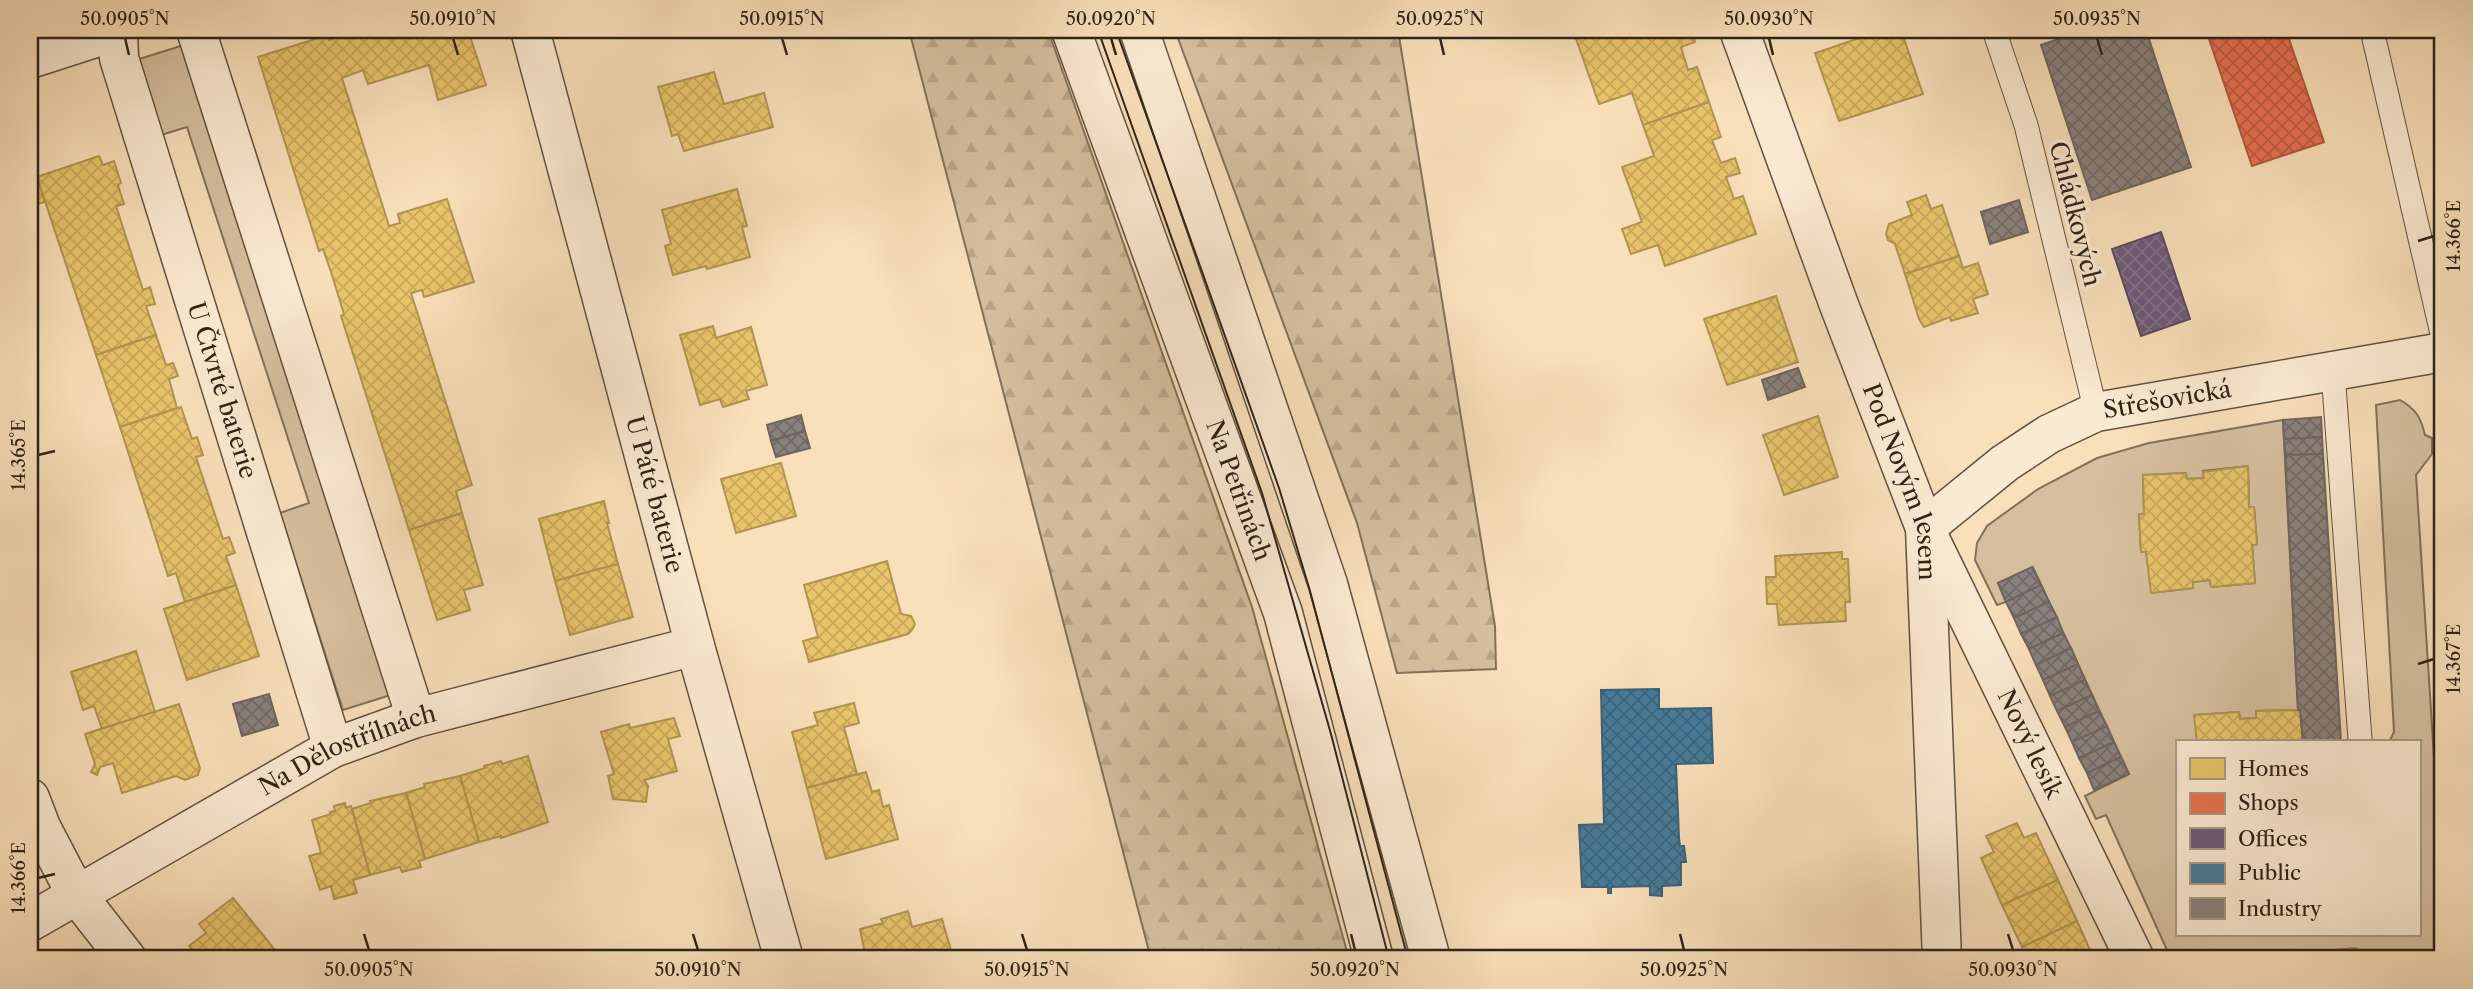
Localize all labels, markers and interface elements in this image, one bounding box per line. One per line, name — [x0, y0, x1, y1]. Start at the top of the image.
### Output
text: 50.0905°N — [80, 8, 170, 30]
text: 50.0910°N — [409, 8, 497, 30]
text: 50.0915°N — [739, 8, 825, 30]
text: 50.0920°N — [1066, 8, 1156, 30]
text: 50.0925°N — [1396, 8, 1484, 30]
text: 50.0930°N — [1724, 8, 1814, 30]
text: 50.0935°N — [2053, 8, 2141, 30]
street label: Chládkových — [2043, 138, 2107, 289]
text: 14.366°E — [2443, 200, 2465, 272]
street label: U Čtvrté baterie — [182, 298, 264, 482]
street label: Střešovická — [2101, 374, 2234, 425]
street label: Pod Novým lesem — [1857, 379, 1942, 581]
street label: U Páté baterie — [620, 413, 690, 576]
street label: Na Petřinách — [1200, 416, 1278, 565]
text: 14.365°E — [8, 419, 30, 491]
text: 14.367°E — [2443, 624, 2465, 694]
street label: Nový lesík — [1992, 685, 2070, 804]
street label: Na Dělostřílnách — [253, 698, 439, 802]
legend — [2176, 740, 2420, 936]
text: Homes — [2238, 756, 2309, 781]
text: Shops — [2238, 790, 2299, 815]
text: Offices — [2238, 826, 2308, 851]
text: 14.366°E — [8, 842, 30, 914]
text: Public — [2238, 860, 2301, 885]
text: Industry — [2238, 896, 2322, 921]
text: 50.0905°N — [324, 959, 414, 981]
text: 50.0910°N — [654, 959, 742, 981]
text: 50.0915°N — [984, 959, 1070, 981]
text: 50.0920°N — [1310, 959, 1400, 981]
text: 50.0925°N — [1640, 959, 1728, 981]
text: 50.0930°N — [1968, 959, 2058, 981]

